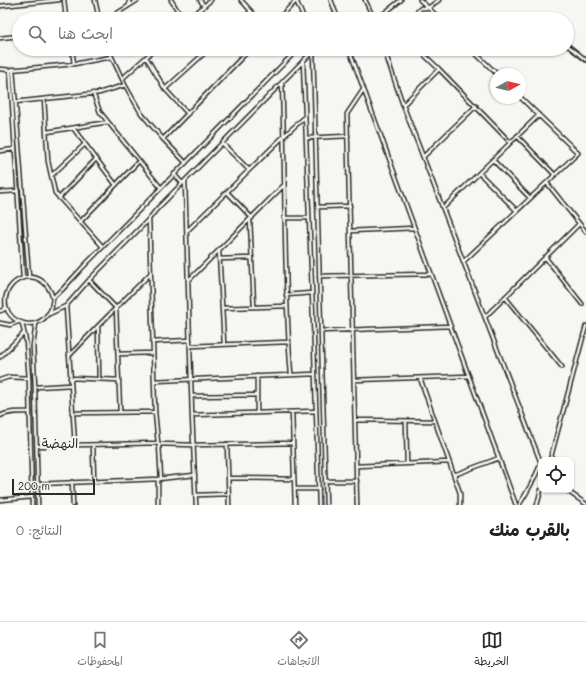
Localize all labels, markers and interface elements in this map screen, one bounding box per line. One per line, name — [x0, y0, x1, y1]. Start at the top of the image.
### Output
search box — [12, 12, 574, 56]
icon: search — [26, 23, 48, 45]
text: ابحث هنا — [58, 23, 113, 43]
north arrow — [490, 68, 526, 104]
district label: النهضة — [42, 434, 78, 451]
map controls — [538, 457, 574, 493]
button: locate — [538, 457, 574, 493]
scale bar — [12, 477, 95, 496]
text: 200 m — [18, 478, 50, 493]
text: بالقرب منك — [489, 518, 570, 540]
text: النتائج: 0 — [16, 521, 62, 538]
tab: المحفوظات — [77, 629, 123, 671]
tab: الاتجاهات — [277, 629, 320, 671]
tab: الخريطة — [474, 629, 509, 671]

